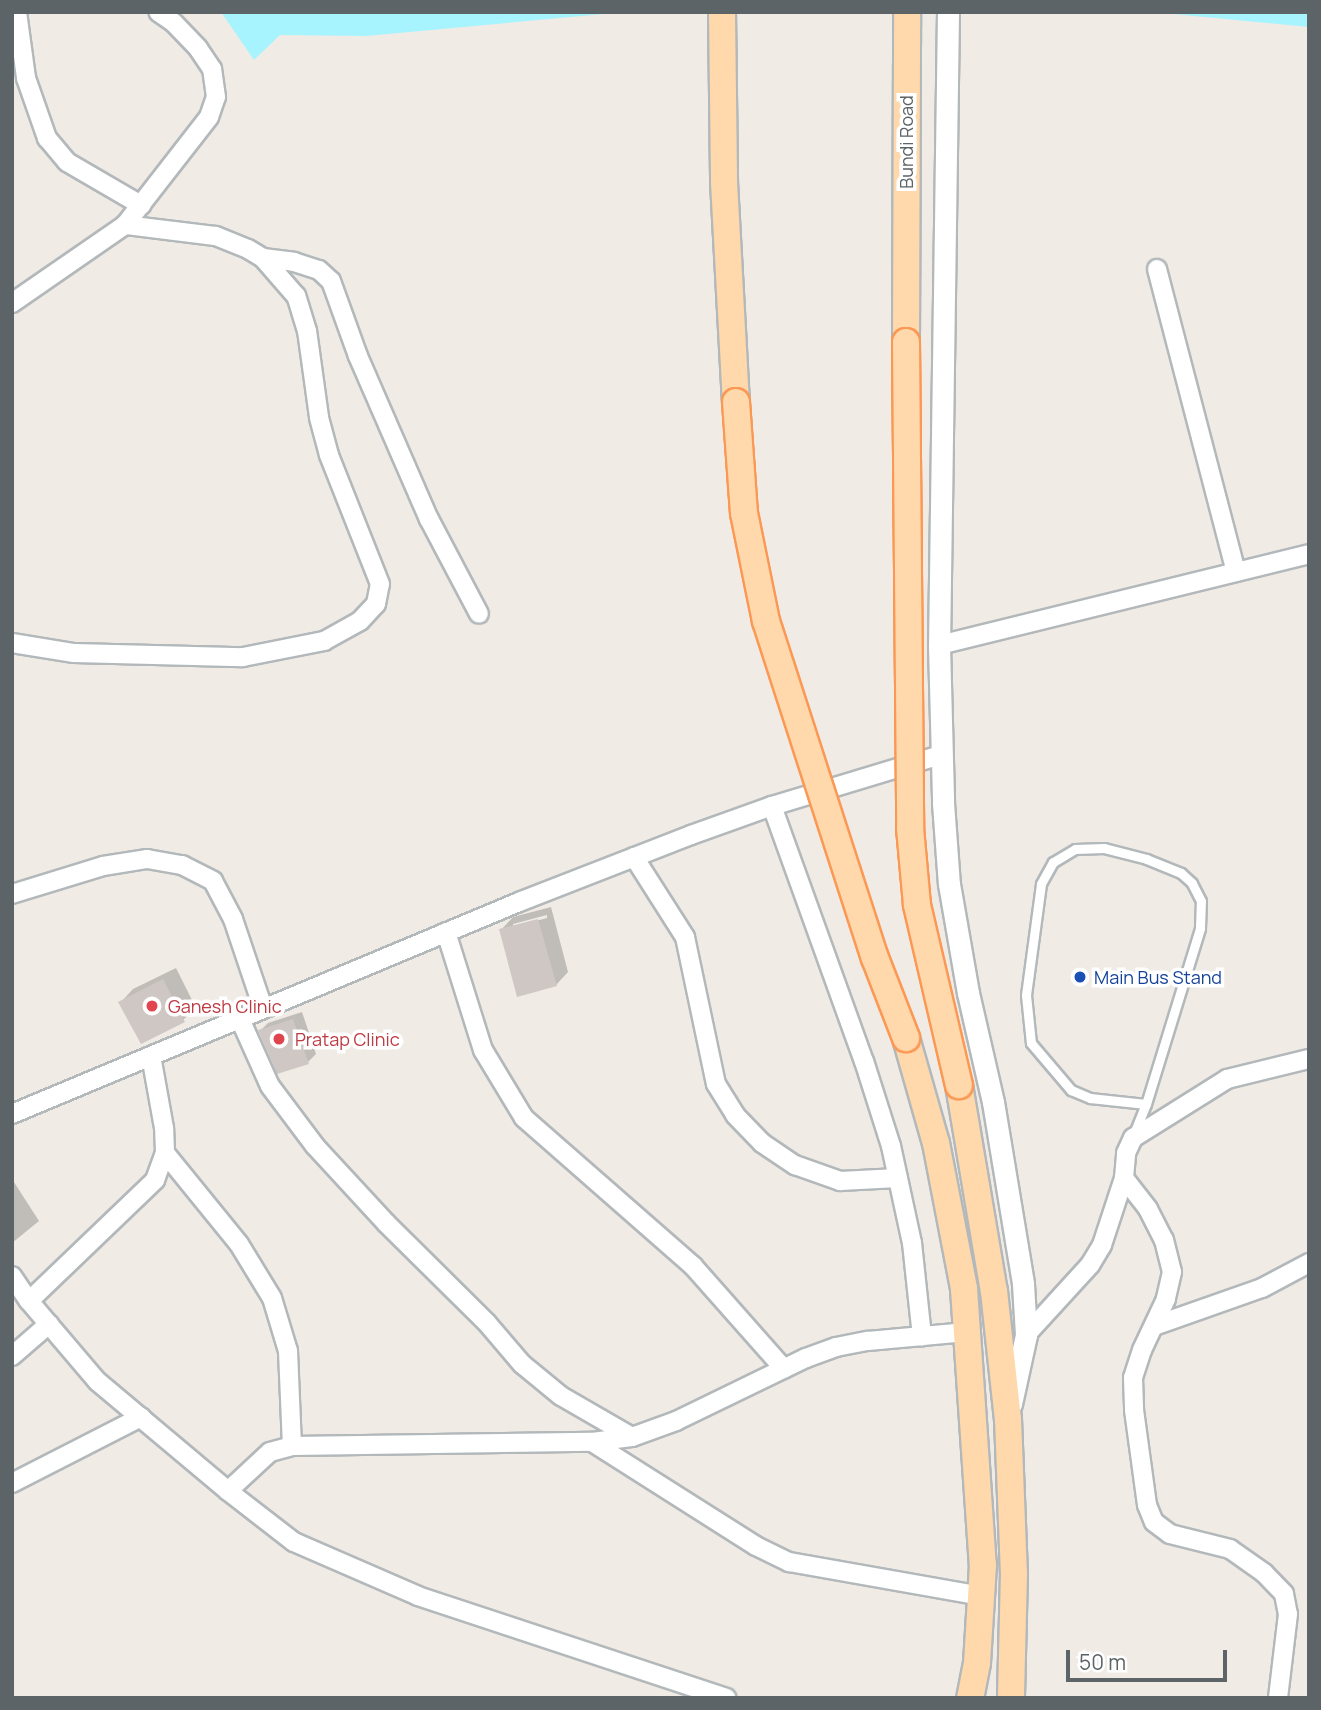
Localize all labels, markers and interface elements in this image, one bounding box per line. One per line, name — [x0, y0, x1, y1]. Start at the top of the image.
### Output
street label: Bundi Road — [895, 95, 917, 189]
place label: Main Bus Stand — [1094, 966, 1222, 988]
marker: Main Bus Stand — [1072, 969, 1088, 985]
place label: Ganesh Clinic — [168, 995, 282, 1017]
marker: Ganesh Clinic — [142, 996, 162, 1016]
place label: Pratap Clinic — [295, 1028, 400, 1050]
marker: Pratap Clinic — [269, 1029, 289, 1049]
scale bar — [1069, 1636, 1230, 1680]
text: 50 m — [1079, 1648, 1126, 1676]

